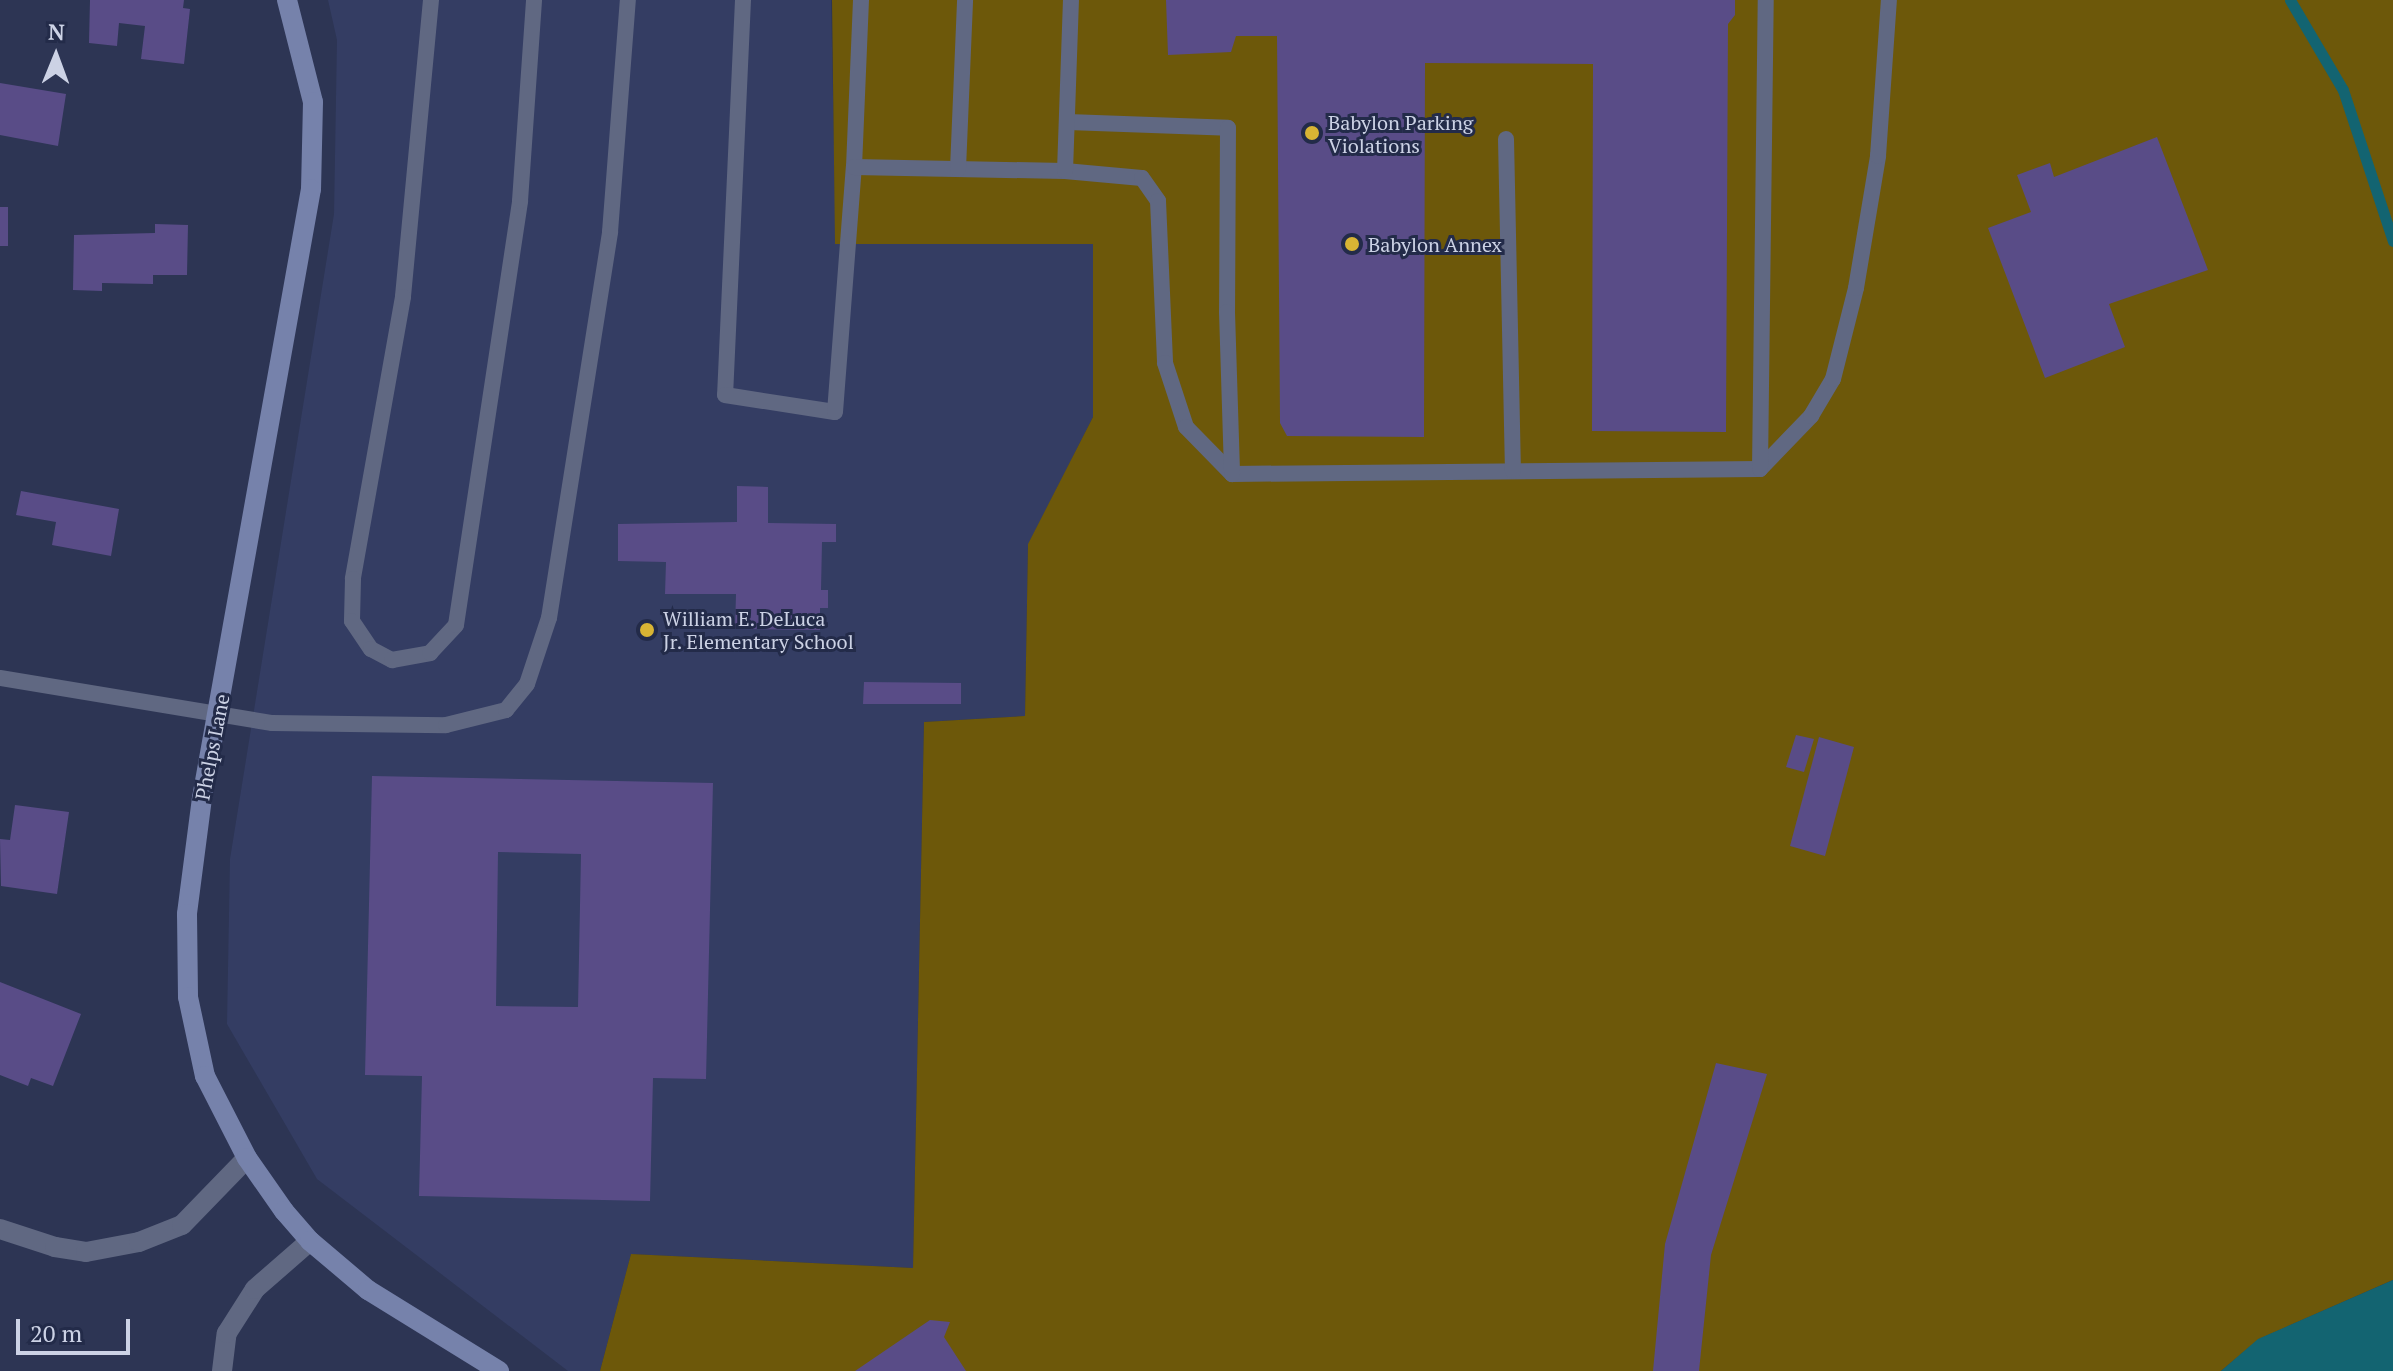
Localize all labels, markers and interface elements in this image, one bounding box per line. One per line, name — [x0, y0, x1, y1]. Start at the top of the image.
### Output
north arrow — [16, 16, 96, 96]
text: N — [48, 17, 65, 46]
place label: Babylon Parking Violations — [1328, 110, 1473, 157]
marker: Babylon Parking Violations — [1303, 124, 1321, 142]
place label: Babylon Annex — [1368, 232, 1502, 256]
marker: Babylon Annex — [1343, 235, 1361, 253]
place label: William E. DeLuca Jr. Elementary School — [663, 606, 854, 653]
marker: William E. DeLuca Jr. Elementary School — [638, 621, 656, 639]
street label: Phelps Lane — [190, 692, 234, 802]
scale bar — [20, 1303, 134, 1353]
text: 20 m — [30, 1317, 82, 1349]

